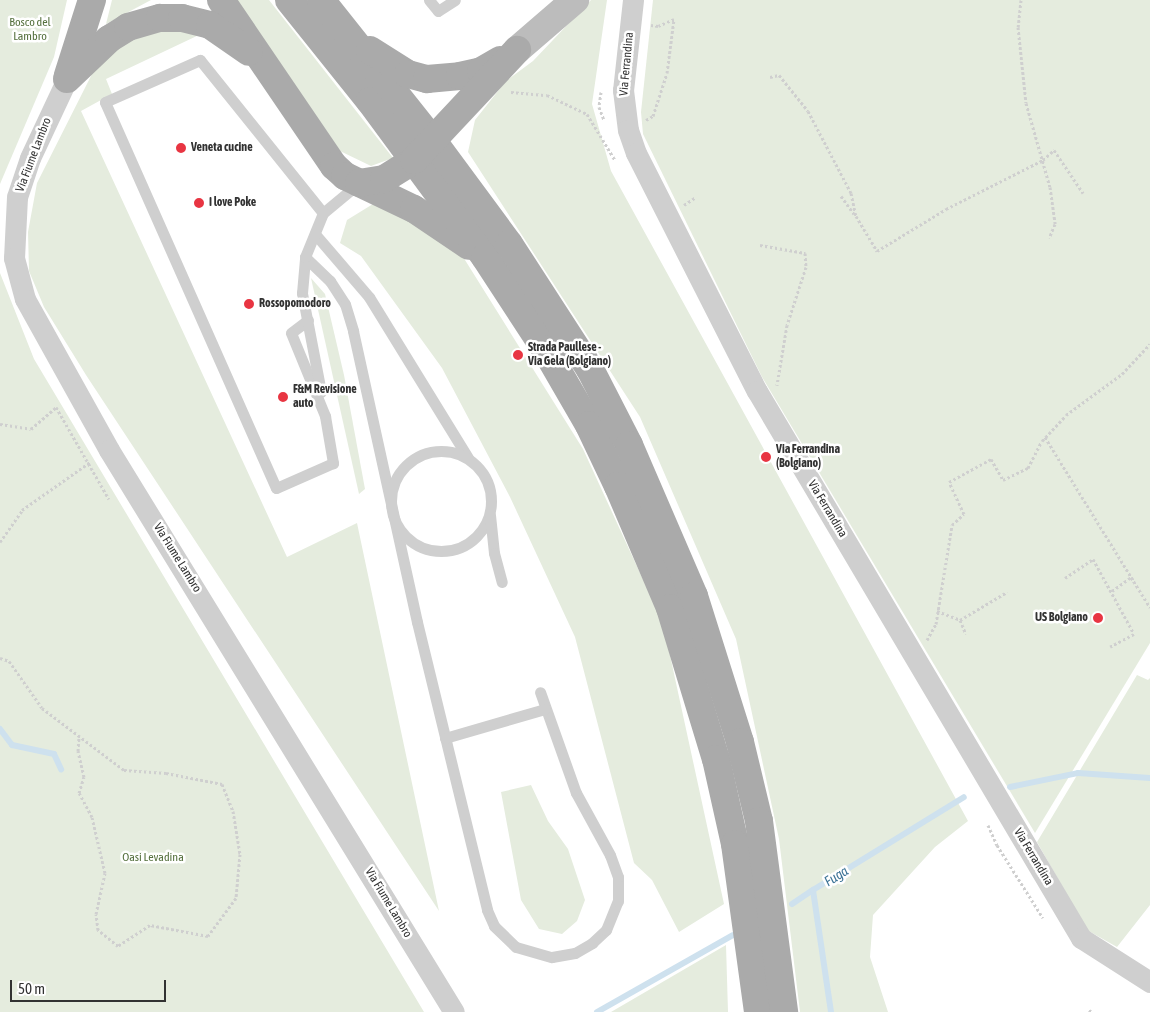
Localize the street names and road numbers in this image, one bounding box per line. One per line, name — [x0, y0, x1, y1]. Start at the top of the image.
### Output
street label: Via Ferrandina — [617, 31, 637, 97]
street label: Via Fiume Lambro — [13, 116, 55, 194]
street label: Via Ferrandina — [804, 478, 850, 540]
street label: Via Fiume Lambro — [150, 521, 204, 595]
street label: Via Ferrandina — [1010, 826, 1056, 888]
street label: Via Fiume Lambro — [362, 866, 414, 940]

